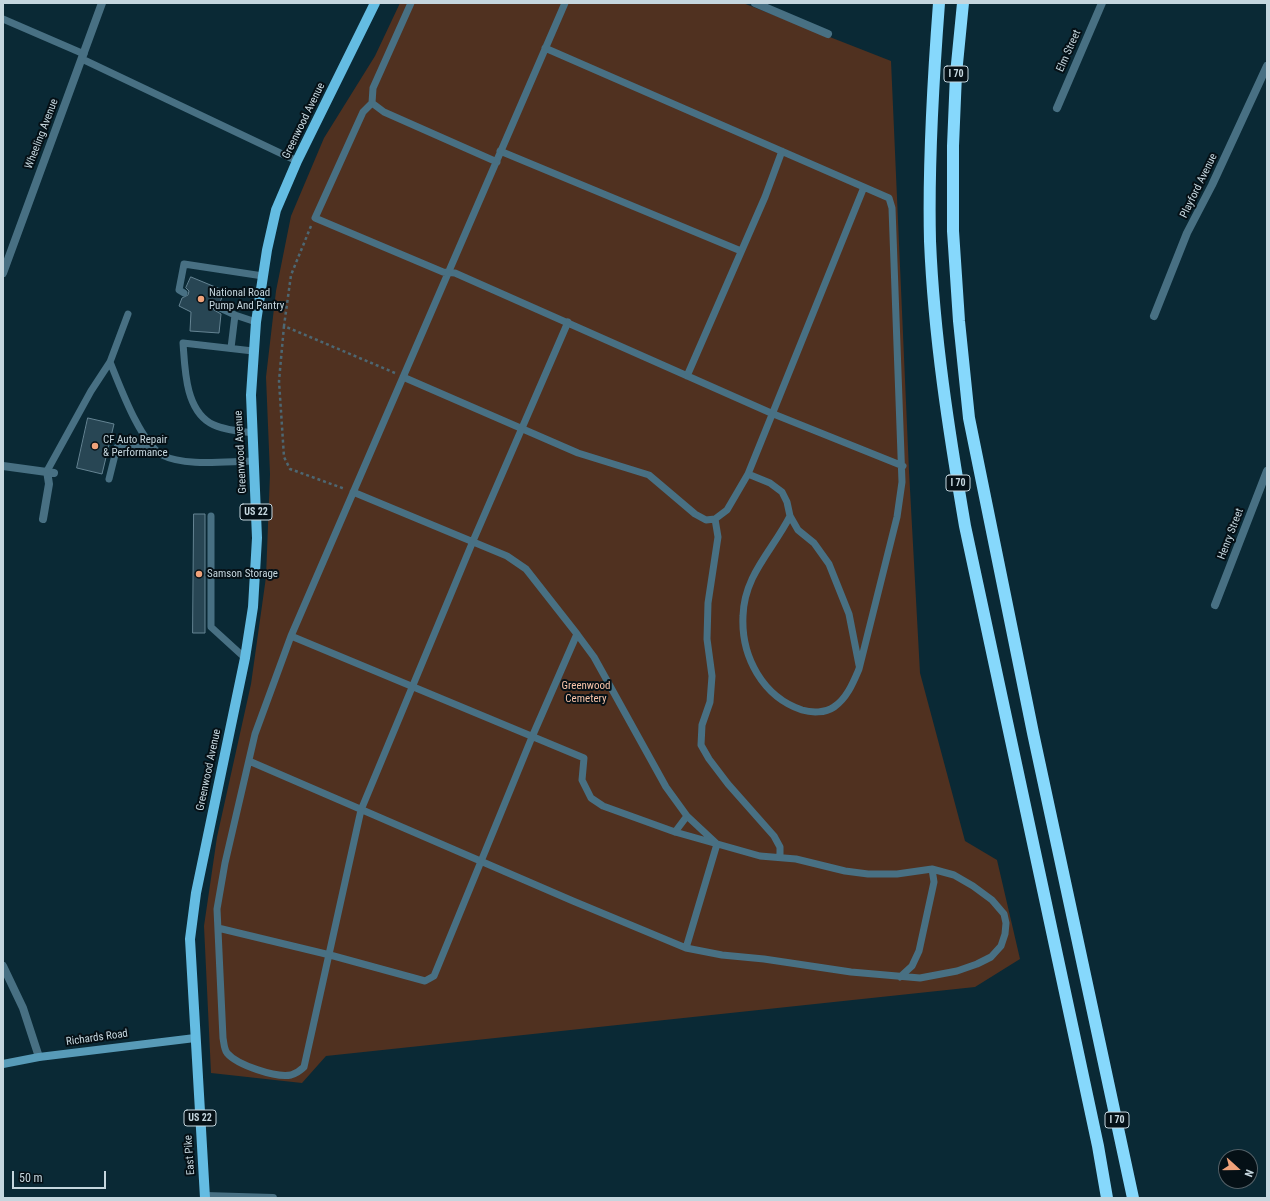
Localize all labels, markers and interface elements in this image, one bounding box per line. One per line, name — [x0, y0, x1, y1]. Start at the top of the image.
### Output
street label: Elm Street — [1054, 28, 1084, 74]
road number: I 70 — [944, 66, 968, 82]
street label: Greenwood Avenue — [280, 81, 328, 161]
street label: Wheeling Avenue — [23, 97, 61, 171]
street label: Playford Avenue — [1178, 151, 1220, 221]
place label: National Road Pump And Pantry — [209, 286, 284, 312]
marker: National Road Pump And Pantry — [196, 294, 206, 304]
street label: Greenwood Avenue — [232, 410, 250, 494]
place label: CF Auto Repair & Performance — [103, 433, 168, 459]
marker: CF Auto Repair & Performance — [90, 441, 100, 451]
road number: I 70 — [946, 475, 970, 491]
road number: US 22 — [240, 504, 272, 520]
street label: Henry Street — [1215, 507, 1247, 561]
place label: Samson Storage — [207, 567, 278, 581]
marker: Samson Storage — [194, 569, 204, 579]
park label: Greenwood Cemetery — [561, 679, 611, 705]
street label: Greenwood Avenue — [194, 728, 224, 812]
street label: Richards Road — [65, 1027, 129, 1049]
road number: US 22 — [184, 1110, 216, 1126]
road number: I 70 — [1105, 1112, 1129, 1128]
street label: East Pike — [182, 1135, 198, 1175]
north arrow — [1218, 1149, 1258, 1189]
scale bar — [14, 1163, 108, 1189]
text: N — [1241, 1168, 1256, 1179]
text: 50 m — [19, 1171, 43, 1185]

